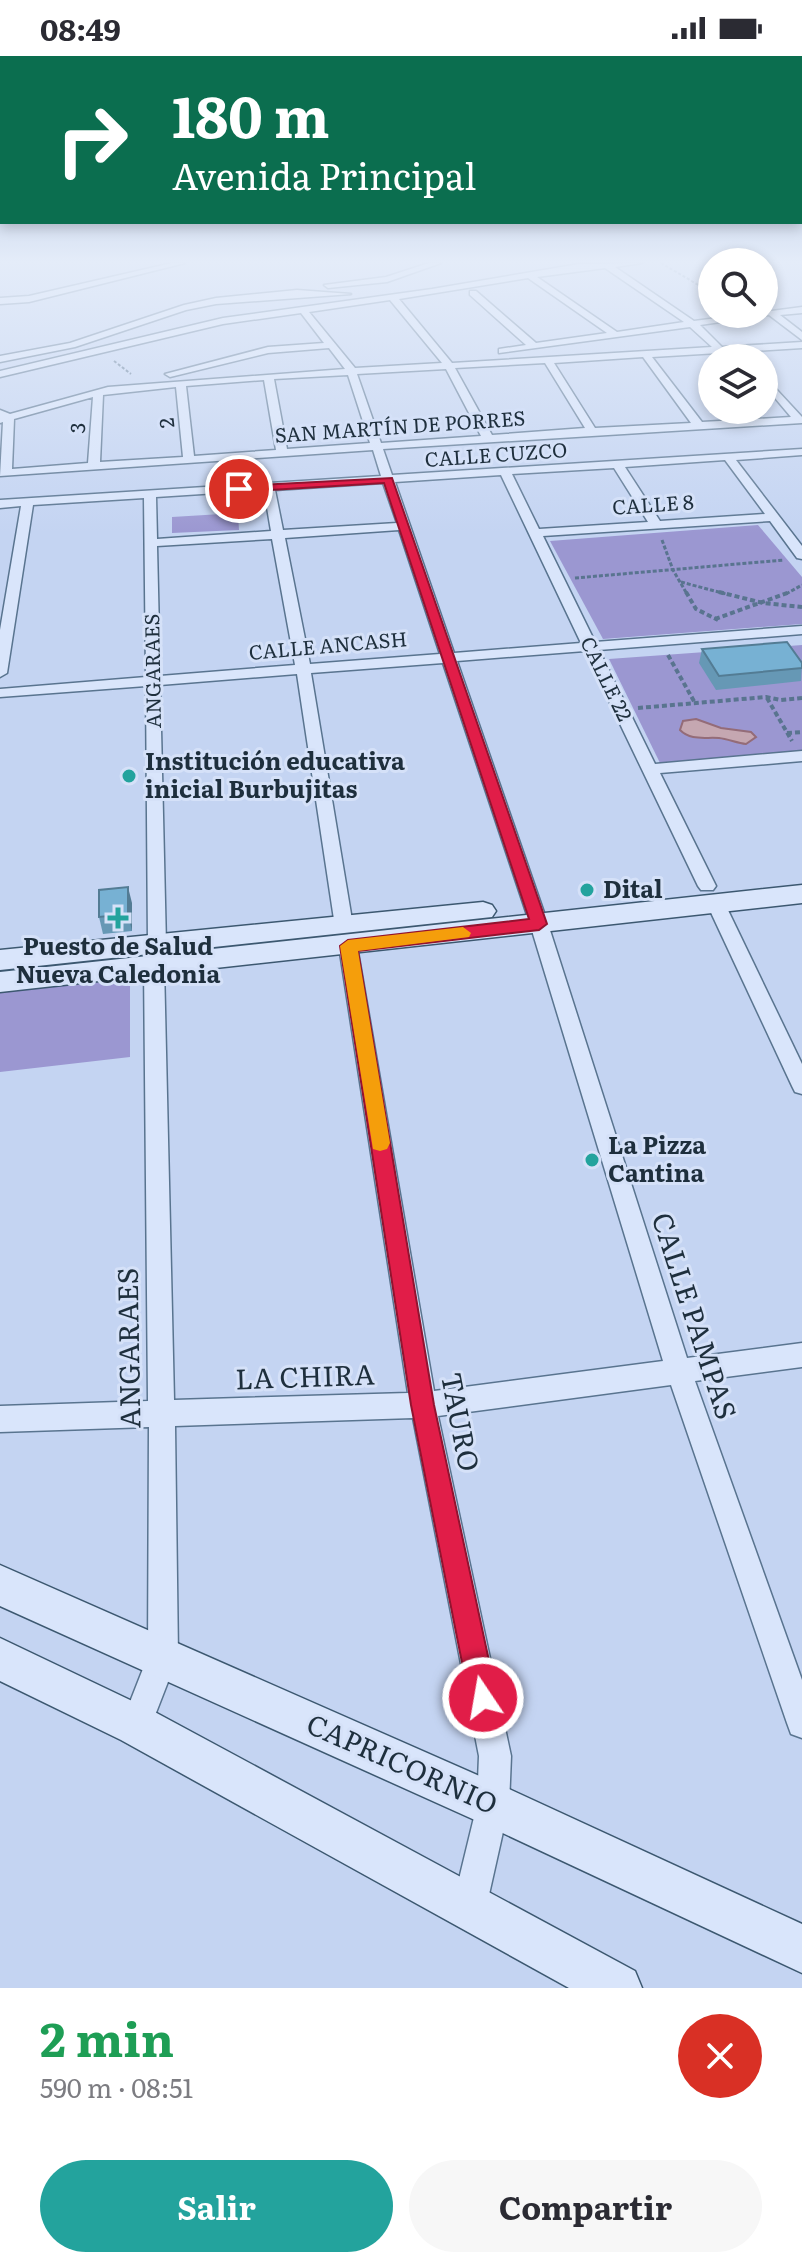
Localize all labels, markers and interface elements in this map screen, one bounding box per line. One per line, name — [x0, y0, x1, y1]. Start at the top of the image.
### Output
text: 08:49 — [40, 6, 121, 50]
text: 180 m — [172, 72, 330, 155]
icon: right — [40, 88, 144, 192]
text: Avenida Principal — [172, 148, 476, 201]
map controls — [698, 248, 778, 424]
button: search — [698, 248, 778, 328]
button: layers — [698, 344, 778, 424]
street label: SAN MARTÍN DE PORRES — [273, 401, 526, 449]
street label: 2 — [150, 417, 180, 430]
street label: 3 — [61, 422, 91, 434]
street label: CALLE CUZCO — [424, 433, 568, 473]
pin — [205, 455, 273, 523]
icon: arrive — [217, 467, 261, 511]
street label: CALLE 8 — [611, 485, 695, 521]
street label: ANGARAES — [135, 613, 167, 729]
street label: CALLE ANCASH — [247, 622, 408, 666]
street label: CALLE 22 — [574, 631, 641, 725]
place label: Institución educativa inicial Burbujitas — [145, 742, 405, 805]
marker: Institución educativa inicial Burbujitas — [120, 767, 138, 785]
place label: Dital — [603, 870, 663, 905]
marker: Dital — [578, 881, 596, 899]
marker: Puesto de Salud Nueva Caledonia — [107, 907, 129, 929]
place label: Puesto de Salud Nueva Caledonia — [16, 927, 220, 990]
place label: La Pizza Cantina — [608, 1126, 706, 1189]
marker: La Pizza Cantina — [583, 1151, 601, 1169]
street label: CALLE PAMPAS — [643, 1207, 749, 1424]
street label: ANGARAES — [105, 1267, 149, 1429]
street label: LA CHIRA — [235, 1352, 376, 1398]
street label: TAURO — [432, 1369, 492, 1475]
position arrow — [441, 1656, 525, 1740]
street label: CAPRICORNIO — [301, 1701, 505, 1823]
text: 2 min — [40, 2001, 174, 2072]
button: close — [678, 2014, 762, 2098]
text: 590 m · 08:51 — [40, 2067, 193, 2106]
button: Salir — [40, 2160, 393, 2252]
button: Compartir — [409, 2160, 762, 2252]

